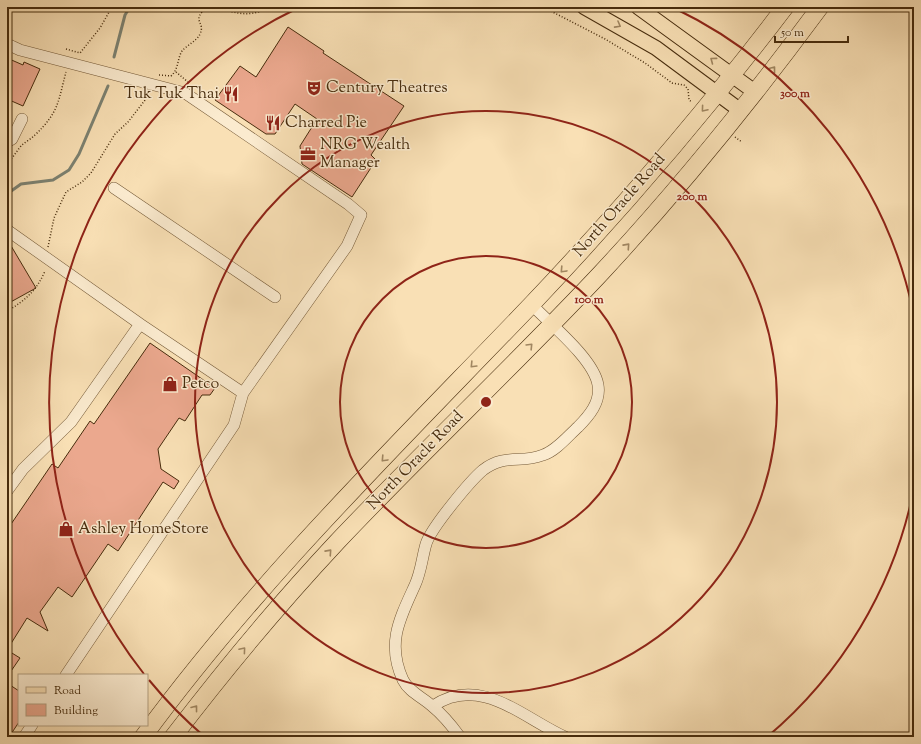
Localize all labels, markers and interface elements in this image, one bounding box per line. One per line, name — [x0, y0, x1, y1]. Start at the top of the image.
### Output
scale bar — [775, 18, 848, 44]
one-way arrow — [614, 21, 622, 28]
text: 50 m — [780, 24, 804, 42]
one-way arrow — [710, 58, 717, 65]
one-way arrow — [769, 66, 776, 73]
place label: Century Theatres — [326, 77, 448, 100]
theatre icon: Century Theatres — [305, 79, 323, 97]
place label: Tuk Tuk Thai — [124, 83, 219, 106]
restaurant icon: Tuk Tuk Thai — [222, 85, 240, 103]
text: 300 m — [780, 85, 810, 103]
one-way arrow — [701, 105, 708, 112]
place label: Charred Pie — [285, 112, 367, 135]
restaurant icon: Charred Pie — [264, 114, 282, 132]
place label: NRG Wealth Manager — [320, 134, 411, 175]
office icon: NRG Wealth Manager — [299, 145, 317, 163]
street label: North Oracle Road — [568, 149, 672, 263]
text: 200 m — [677, 188, 707, 206]
one-way arrow — [622, 243, 629, 250]
one-way arrow — [561, 266, 568, 273]
text: 100 m — [573, 291, 604, 309]
one-way arrow — [525, 343, 533, 351]
one-way arrow — [470, 360, 478, 368]
place label: Petco — [182, 373, 219, 396]
shop icon: Petco — [161, 375, 179, 393]
centre of rings — [479, 395, 493, 409]
street label: North Oracle Road — [362, 406, 470, 516]
one-way arrow — [381, 454, 388, 462]
place label: Ashley HomeStore — [78, 518, 209, 541]
shop icon: Ashley HomeStore — [57, 520, 75, 538]
one-way arrow — [324, 549, 331, 556]
one-way arrow — [239, 647, 246, 654]
legend — [18, 674, 148, 726]
text: Road — [54, 682, 81, 700]
text: Building — [54, 702, 98, 720]
one-way arrow — [191, 706, 198, 713]

